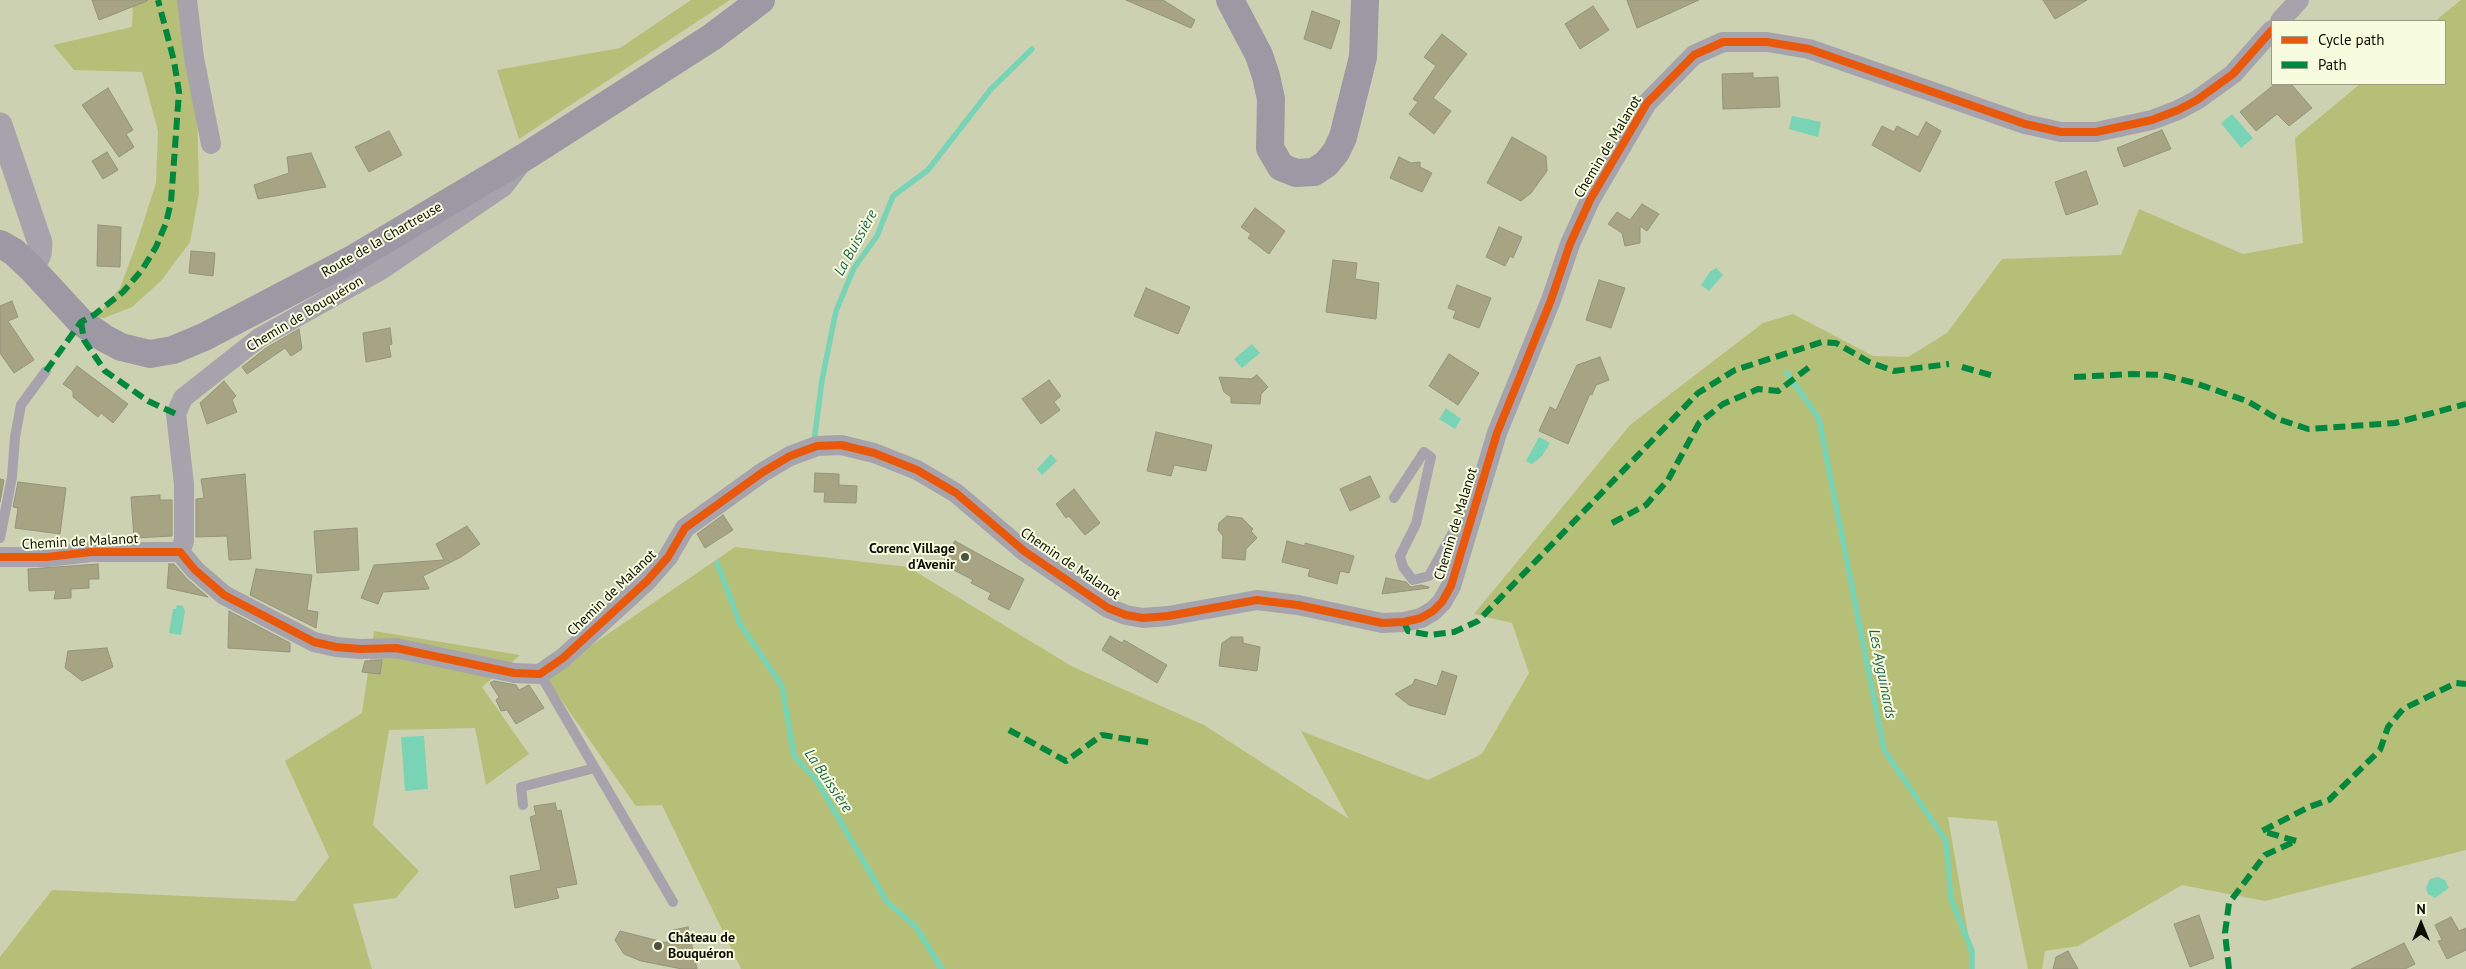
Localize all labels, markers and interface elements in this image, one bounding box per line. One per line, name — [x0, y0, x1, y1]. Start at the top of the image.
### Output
legend — [2271, 20, 2446, 85]
text: Cycle path — [2318, 30, 2384, 49]
text: Path — [2318, 55, 2347, 74]
street label: Chemin de Malanot — [1571, 93, 1645, 201]
street label: Route de la Chartreuse — [319, 199, 445, 281]
water label: La Buissière — [831, 207, 881, 279]
street label: Chemin de Bouquéron — [244, 273, 366, 355]
street label: Chemin de Malanot — [1431, 466, 1481, 582]
street label: Chemin de Malanot — [1017, 524, 1123, 604]
street label: Chemin de Malanot — [21, 531, 139, 553]
place label: Corenc Village d'Avenir — [869, 541, 955, 574]
street label: Chemin de Malanot — [564, 546, 660, 640]
marker: Corenc Village d'Avenir — [959, 551, 971, 563]
water label: Les Ayguinards — [1865, 628, 1899, 720]
water label: La Buissière — [800, 746, 856, 816]
north arrow — [2396, 899, 2446, 949]
text: N — [2416, 900, 2426, 918]
place label: Château de Bouquéron — [668, 930, 735, 962]
marker: Château de Bouquéron — [652, 940, 664, 952]

